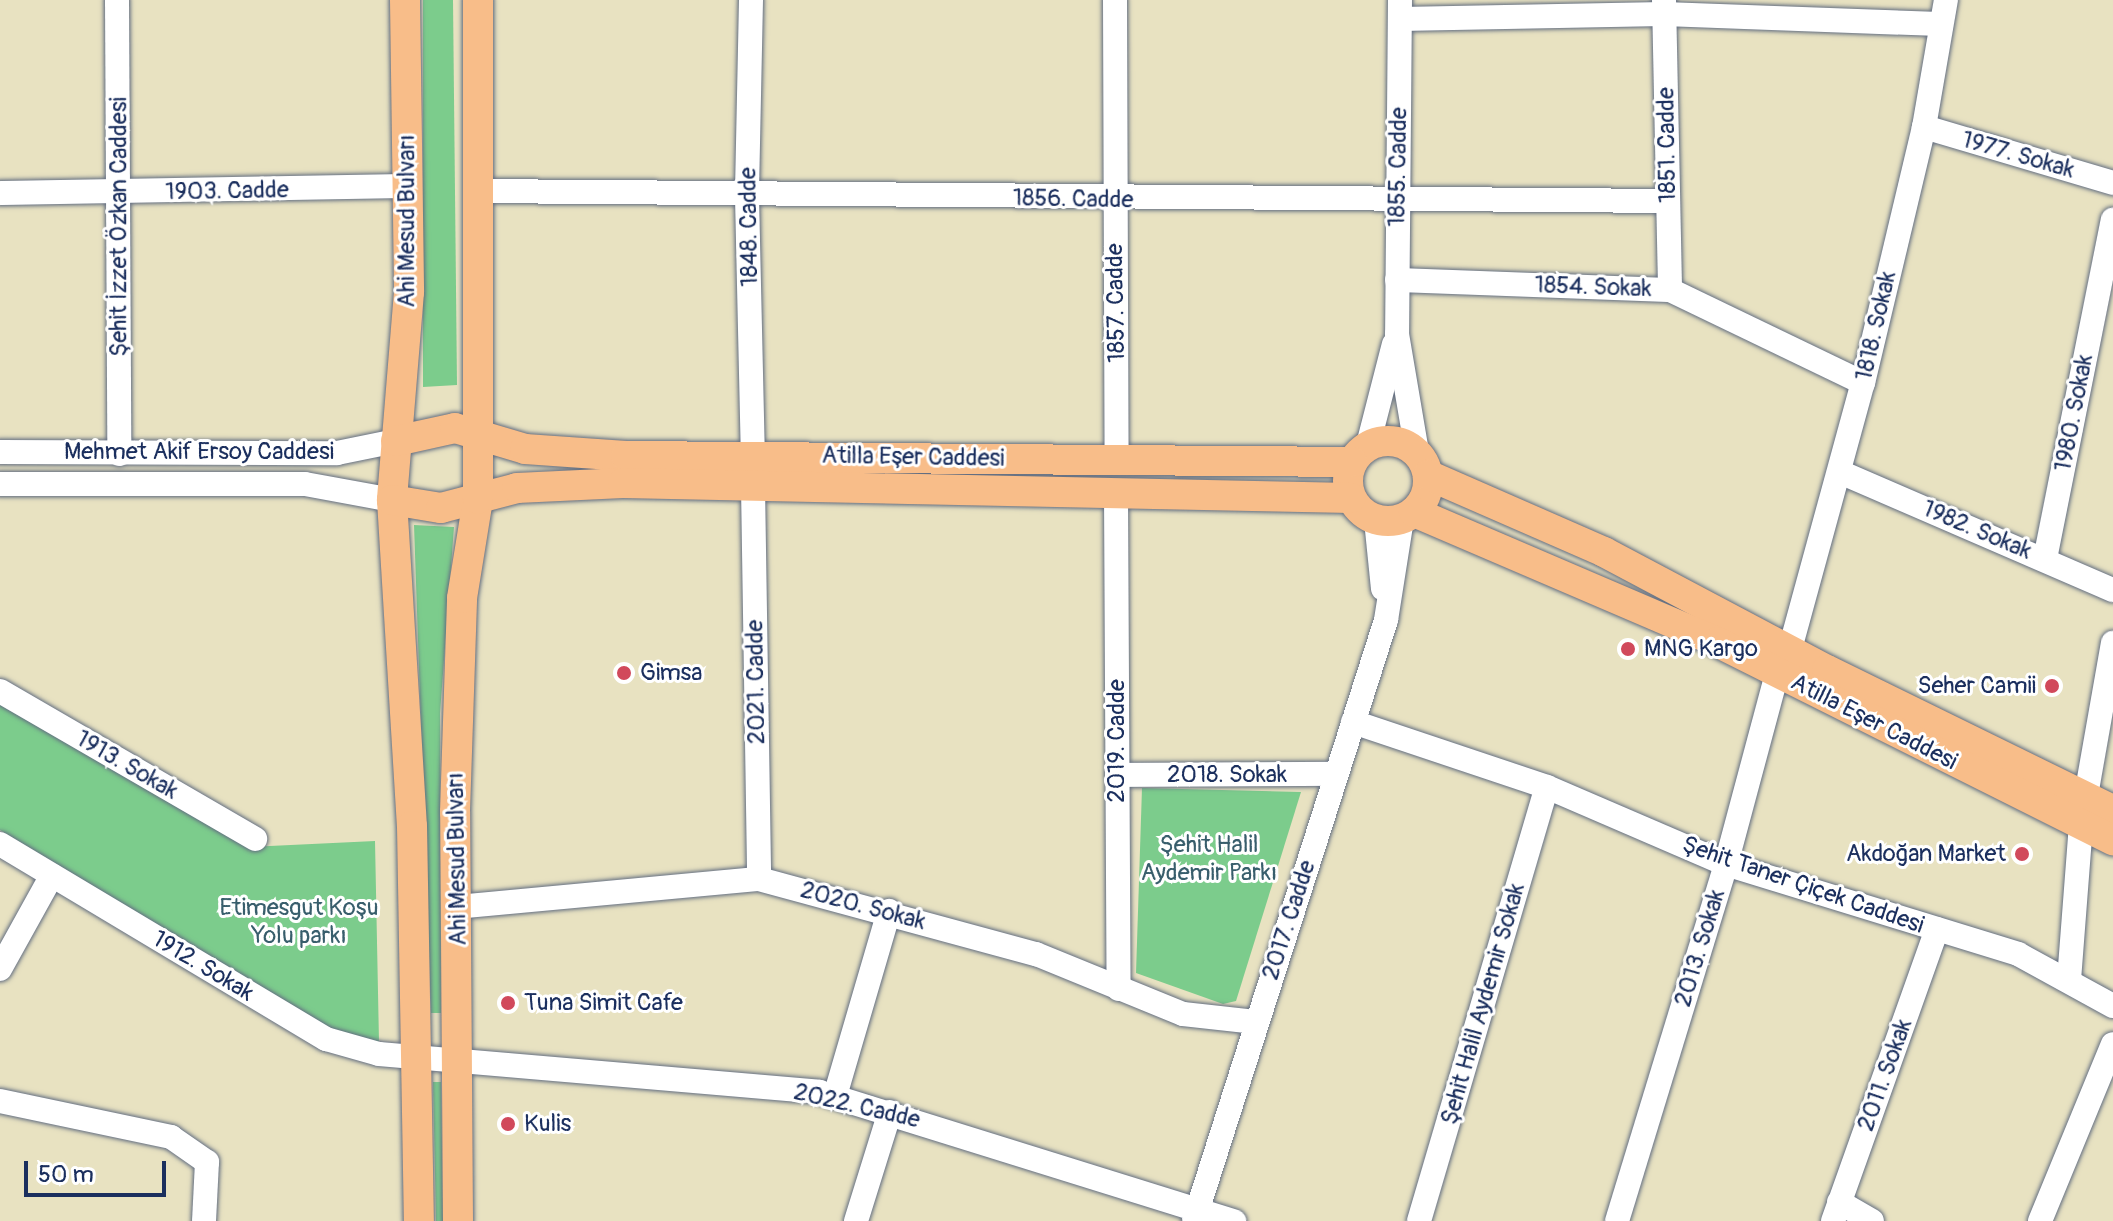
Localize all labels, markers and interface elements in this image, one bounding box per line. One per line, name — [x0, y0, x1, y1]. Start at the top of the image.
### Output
street label: 1851. Cadde — [1652, 87, 1682, 203]
street label: Şehit İzzet Özkan Caddesi — [105, 97, 133, 357]
street label: 1855. Cadde — [1383, 107, 1413, 227]
street label: 1977. Sokak — [1958, 125, 2078, 185]
street label: Ahi Mesud Bulvarı — [393, 134, 421, 308]
street label: 1848. Cadde — [734, 167, 764, 287]
street label: 1903. Cadde — [165, 176, 289, 206]
street label: 1856. Cadde — [1013, 184, 1133, 214]
street label: 1857. Cadde — [1101, 243, 1131, 363]
street label: 1818. Sokak — [1849, 268, 1903, 384]
street label: 1854. Sokak — [1534, 271, 1652, 303]
street label: 1980. Sokak — [2049, 352, 2099, 474]
street label: Mehmet Akif Ersoy Caddesi — [64, 438, 334, 466]
street label: Atilla Eşer Caddesi — [821, 441, 1005, 473]
street label: 1982. Sokak — [1918, 494, 2036, 566]
street label: 2021. Cadde — [741, 619, 771, 745]
place label: MNG Kargo — [1644, 635, 1758, 663]
marker: MNG Kargo — [1619, 640, 1637, 658]
place label: Gimsa — [640, 659, 702, 687]
marker: Gimsa — [615, 664, 633, 682]
street label: Atilla Eşer Caddesi — [1786, 668, 1962, 776]
place label: Seher Camii — [1917, 672, 2036, 700]
marker: Seher Camii — [2043, 677, 2061, 695]
street label: 2019. Cadde — [1103, 679, 1131, 803]
street label: 1913. Sokak — [71, 724, 183, 806]
street label: 2018. Sokak — [1167, 761, 1287, 789]
street label: Ahi Mesud Bulvarı — [441, 772, 473, 946]
street label: Şehit Taner Çiçek Caddesi — [1678, 830, 1928, 940]
park label: Şehit Halil Aydemir Parkı — [1141, 831, 1277, 887]
place label: Akdoğan Market — [1846, 840, 2006, 868]
marker: Akdoğan Market — [2013, 845, 2031, 863]
street label: 2017. Cadde — [1256, 857, 1322, 983]
street label: 2020. Sokak — [797, 876, 929, 936]
street label: Şehit Halil Aydemir Sokak — [1435, 880, 1531, 1128]
street label: 2013. Sokak — [1669, 886, 1731, 1010]
park label: Etimesgut Koşu Yolu parkı — [220, 894, 378, 950]
street label: 1912. Sokak — [147, 925, 259, 1007]
place label: Tuna Simit Cafe — [524, 989, 683, 1017]
marker: Tuna Simit Cafe — [499, 994, 517, 1012]
street label: 2011. Sokak — [1851, 1015, 1919, 1135]
street label: 2022. Cadde — [791, 1077, 923, 1135]
place label: Kulis — [524, 1110, 571, 1138]
marker: Kulis — [499, 1115, 517, 1133]
scale bar — [28, 1145, 170, 1195]
text: 50 m — [38, 1160, 94, 1189]

